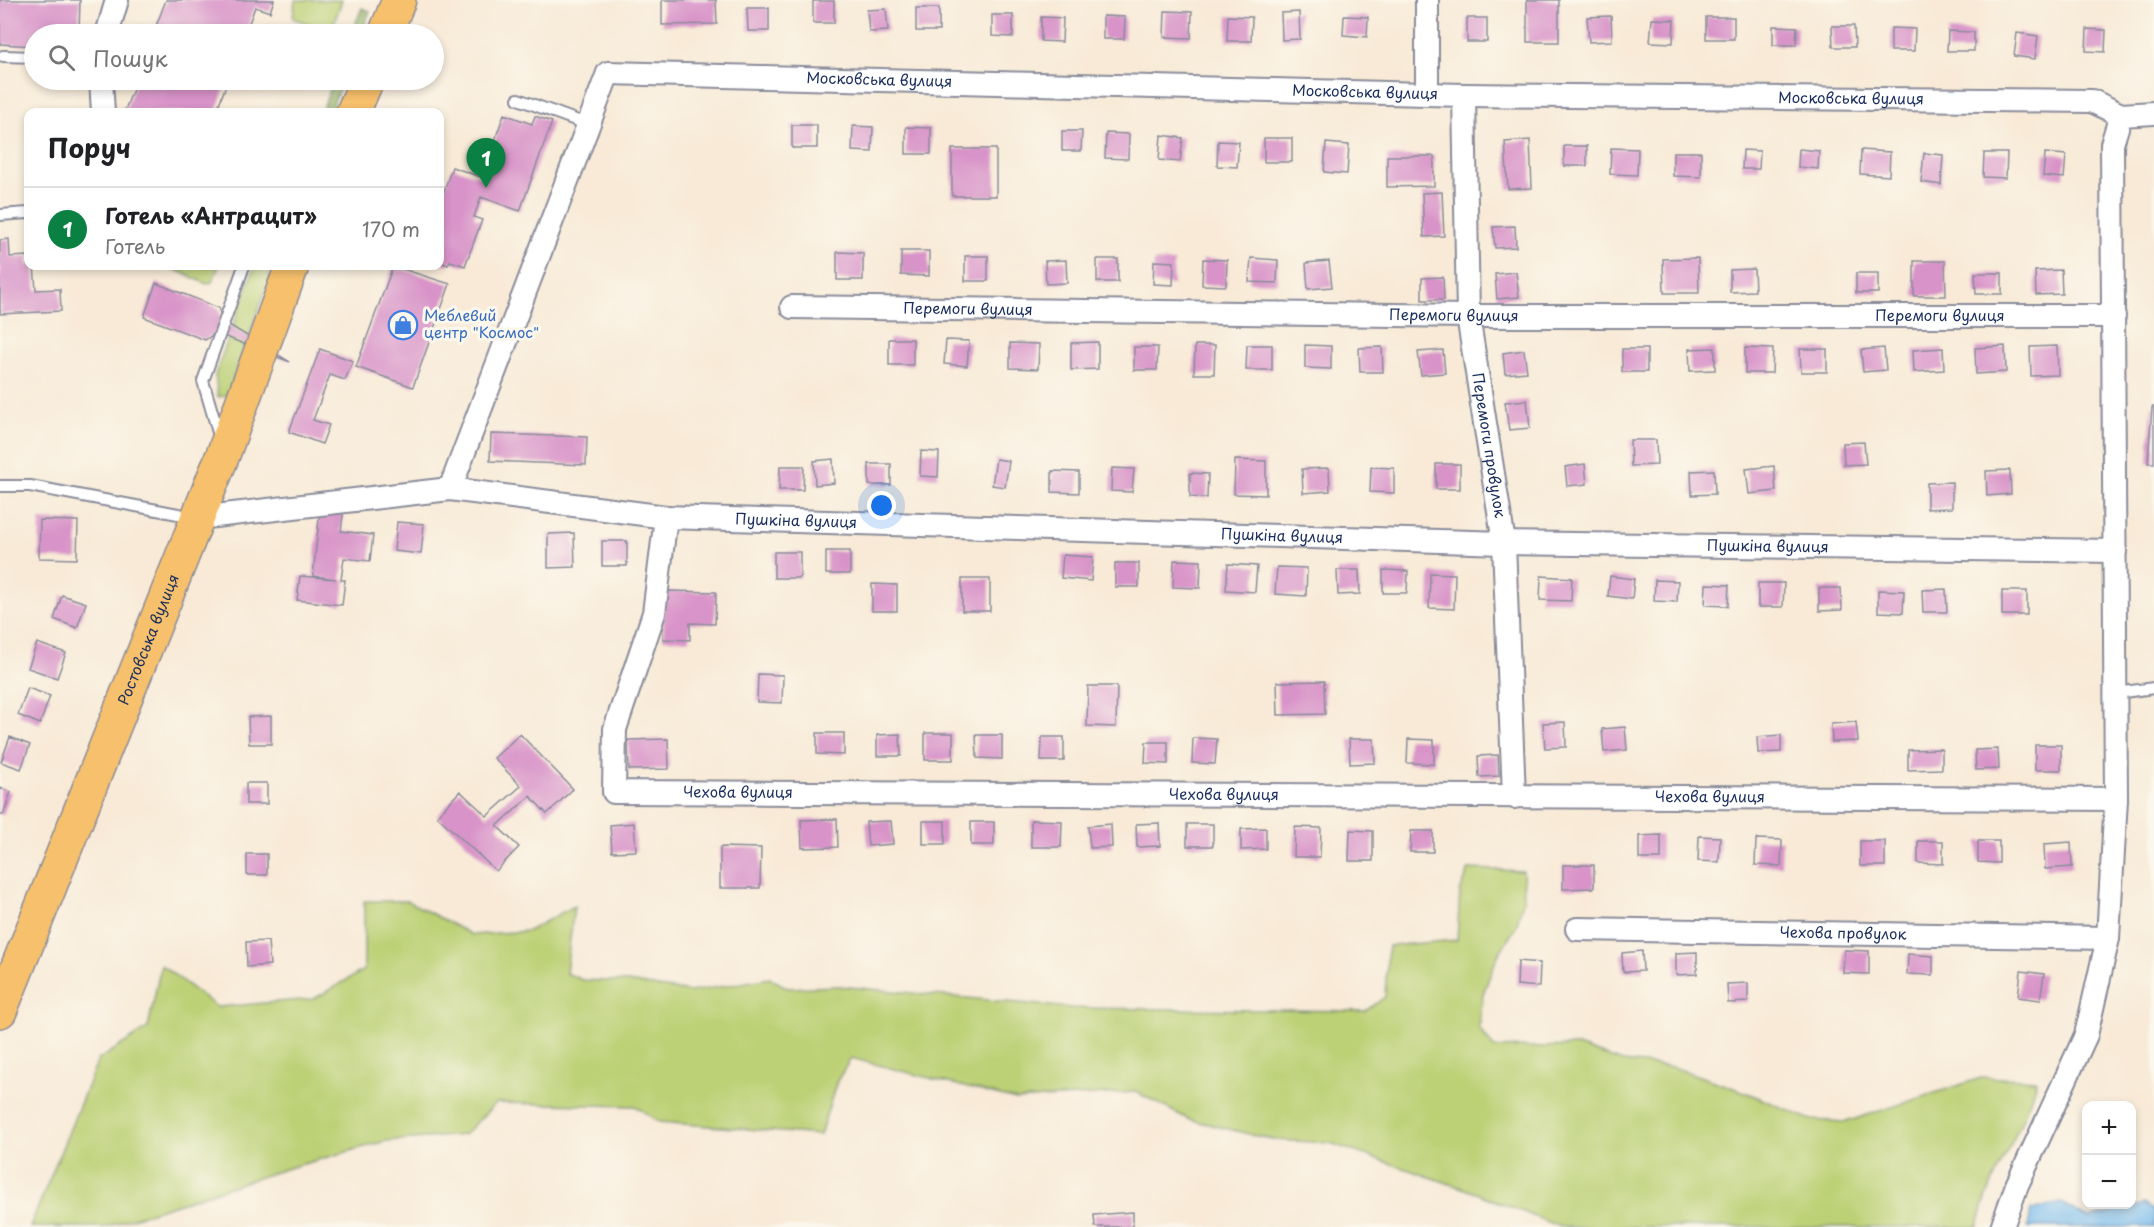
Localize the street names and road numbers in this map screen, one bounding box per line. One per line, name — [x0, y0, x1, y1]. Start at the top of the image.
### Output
street label: Московська вулиця — [806, 65, 953, 92]
street label: Московська вулиця — [1292, 78, 1438, 104]
street label: Московська вулиця — [1778, 85, 1924, 109]
street label: Перемоги вулиця — [903, 295, 1033, 320]
street label: Перемоги вулиця — [1389, 302, 1519, 326]
street label: Перемоги вулиця — [1875, 303, 2005, 326]
street label: Перемоги провулок — [1467, 371, 1513, 519]
street label: Пушкіна вулиця — [735, 506, 858, 533]
street label: Пушкіна вулиця — [1221, 521, 1343, 548]
street label: Пушкіна вулиця — [1707, 533, 1829, 557]
street label: Ростовська вулиця — [111, 570, 184, 708]
street label: Чехова вулиця — [683, 779, 793, 803]
street label: Чехова вулиця — [1169, 782, 1279, 805]
street label: Чехова вулиця — [1655, 784, 1765, 807]
street label: Чехова провулок — [1779, 919, 1907, 945]

